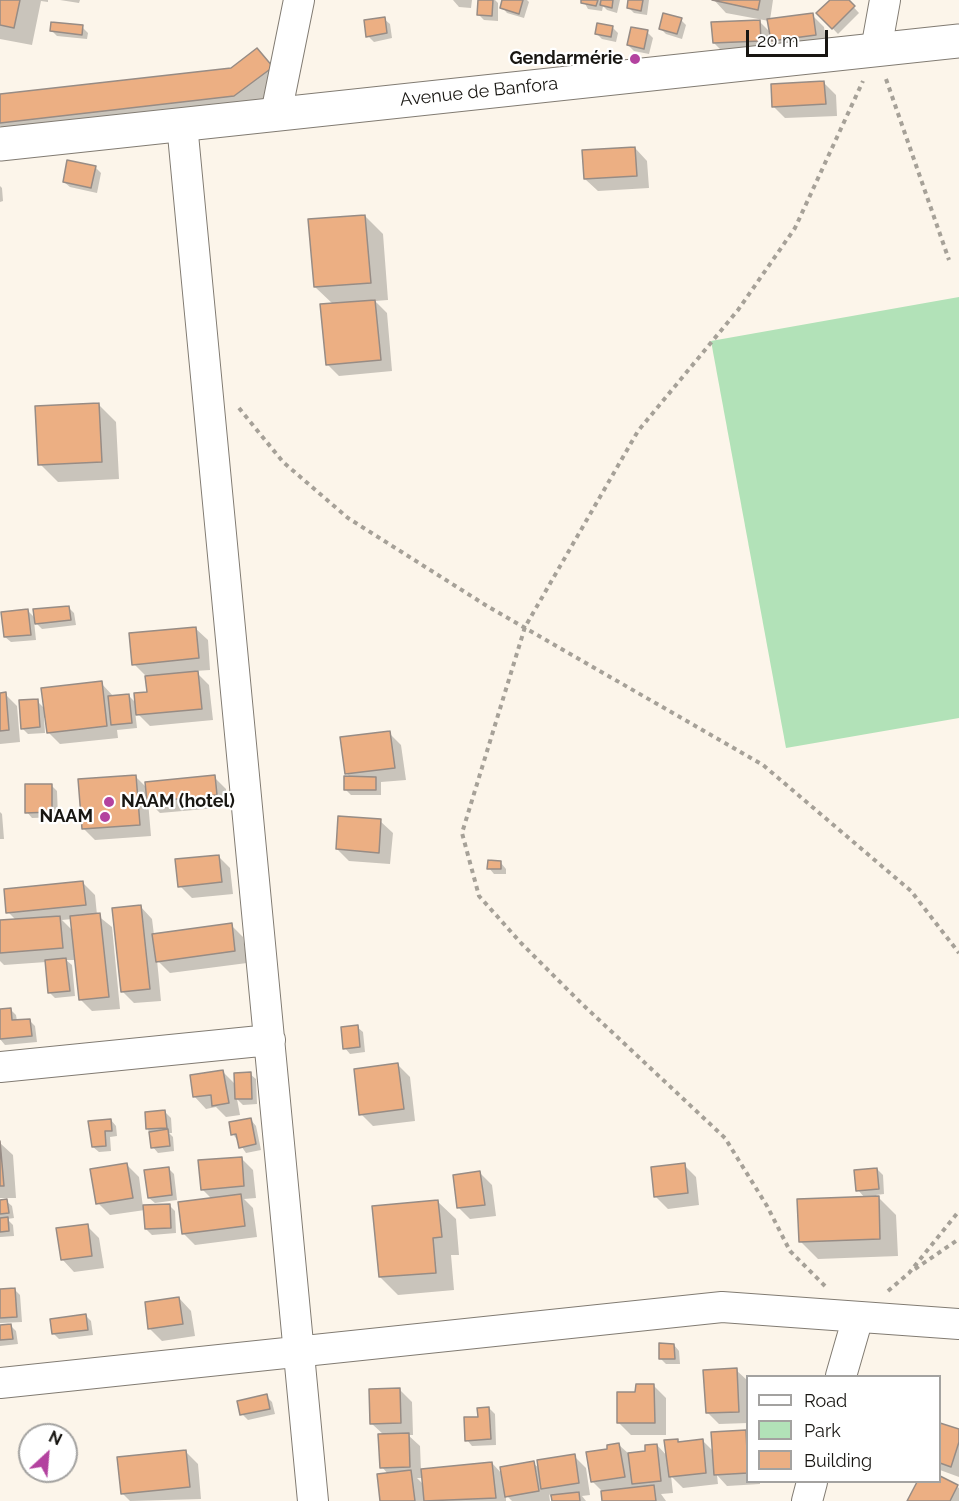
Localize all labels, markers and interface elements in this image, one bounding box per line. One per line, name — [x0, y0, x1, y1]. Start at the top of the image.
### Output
scale bar — [749, 18, 832, 56]
text: 20 m — [757, 30, 799, 51]
place label: Gendarmérie — [510, 48, 623, 70]
marker: Gendarmérie — [628, 52, 642, 66]
street label: Avenue de Banfora — [399, 73, 559, 111]
place label: NAAM (hotel) — [121, 791, 235, 813]
marker: NAAM (hotel) — [102, 795, 116, 809]
place label: NAAM — [40, 806, 93, 828]
marker: NAAM — [98, 810, 112, 824]
legend — [746, 1375, 941, 1483]
text: Road — [804, 1390, 847, 1411]
text: Park — [804, 1420, 841, 1441]
north arrow — [18, 1423, 78, 1483]
text: N — [46, 1427, 65, 1449]
text: Building — [804, 1450, 872, 1471]

